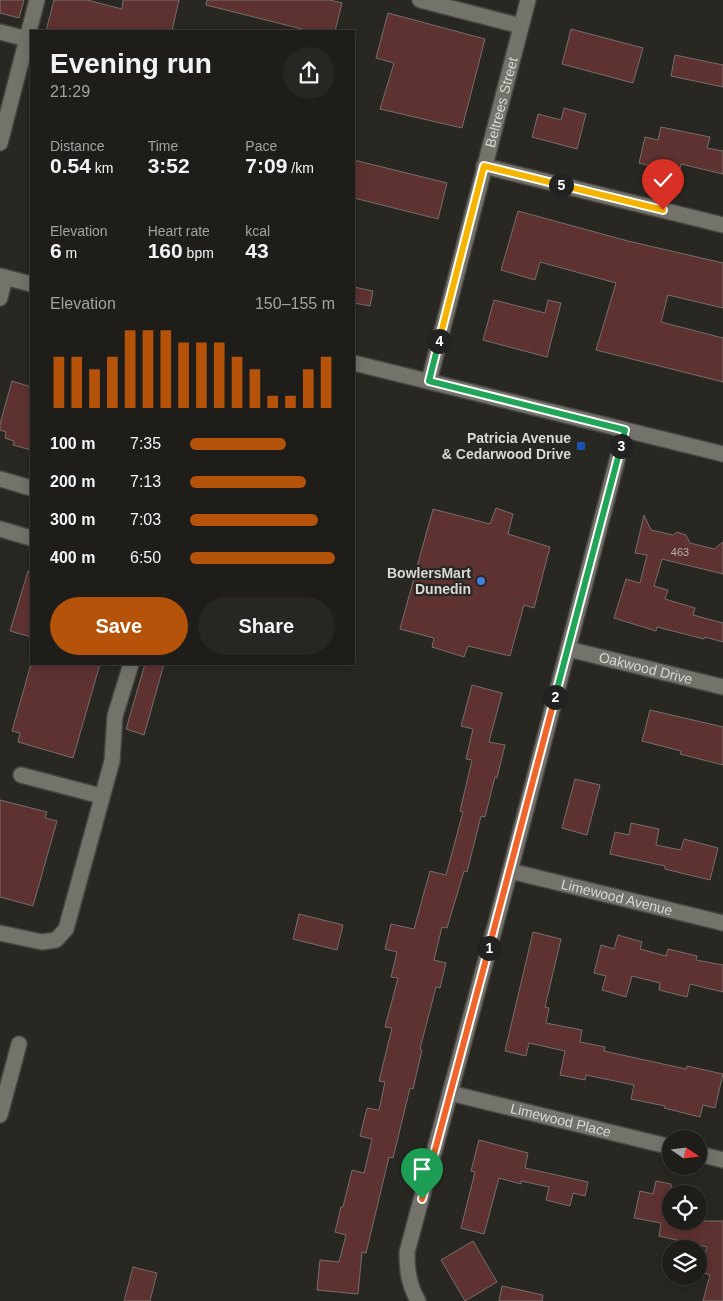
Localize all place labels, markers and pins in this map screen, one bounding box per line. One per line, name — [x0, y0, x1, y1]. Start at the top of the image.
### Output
pin — [642, 159, 684, 210]
pin: 5 — [548, 172, 574, 198]
pin: 4 — [426, 328, 452, 354]
place label: Patricia Avenue & Cedarwood Drive — [442, 430, 571, 462]
pin: 3 — [608, 434, 634, 458]
marker: Patricia Avenue & Cedarwood Drive — [575, 440, 587, 452]
place label: BowlersMart Dunedin — [387, 565, 471, 597]
marker: BowlersMart Dunedin — [475, 575, 487, 587]
pin: 2 — [542, 684, 568, 710]
pin: 1 — [476, 936, 502, 960]
pin — [401, 1148, 443, 1199]

